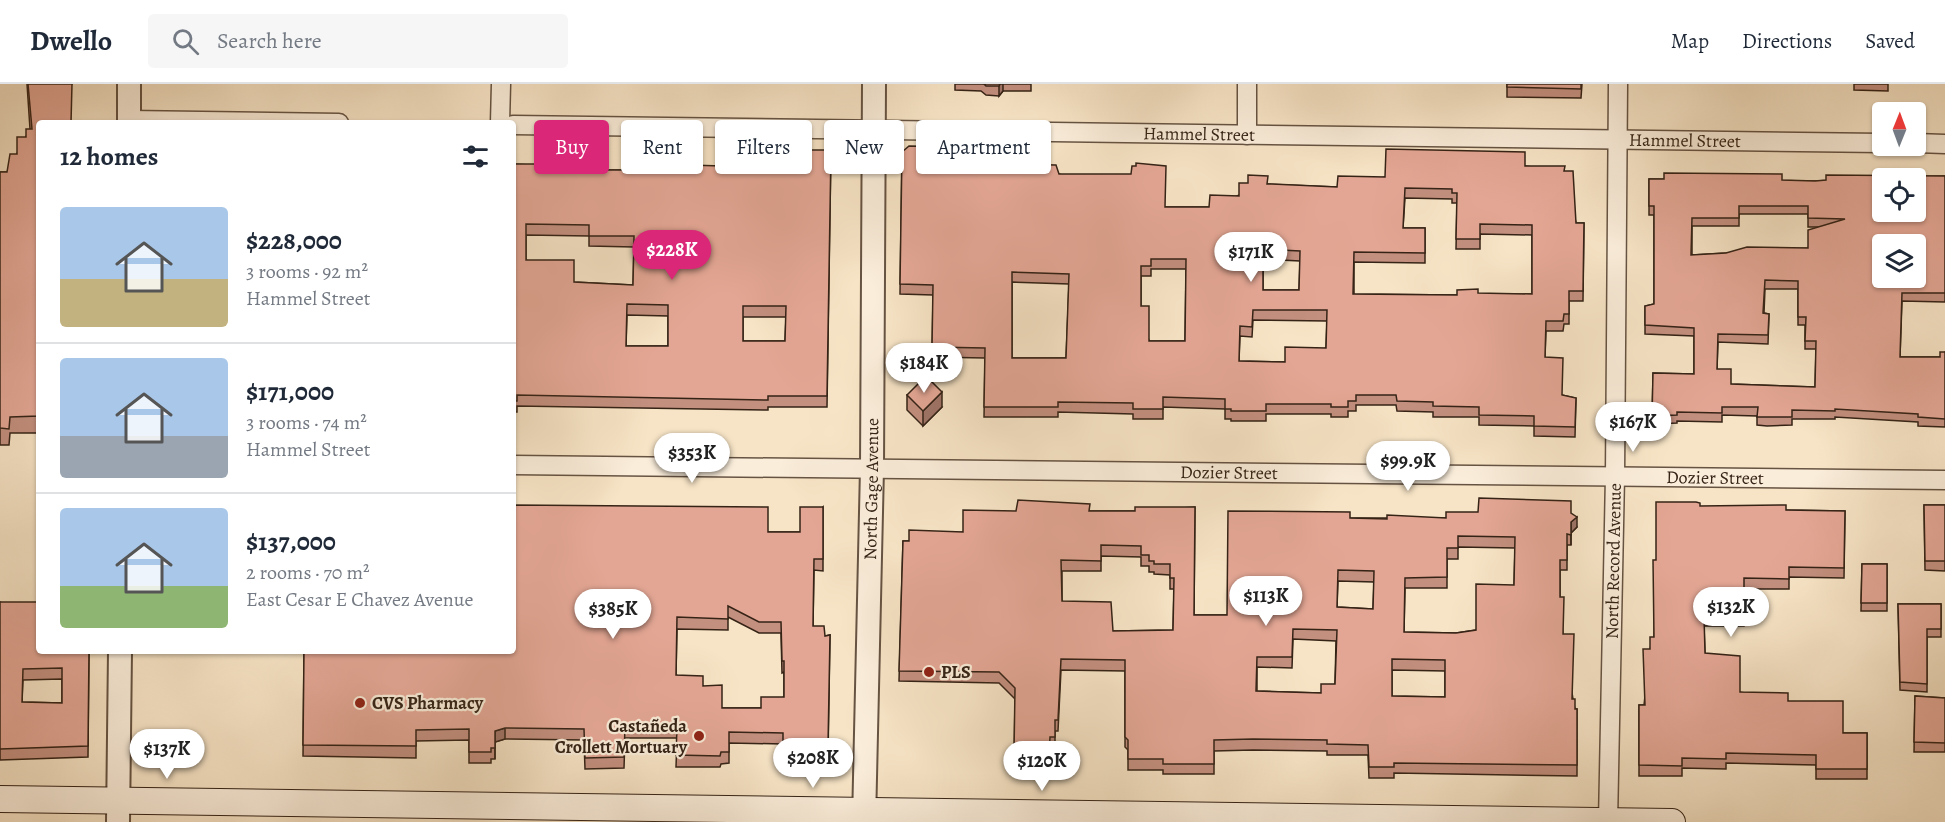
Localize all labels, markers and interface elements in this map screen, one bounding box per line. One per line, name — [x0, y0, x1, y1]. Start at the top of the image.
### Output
search box — [148, 14, 568, 68]
text: Dwello — [30, 22, 112, 60]
icon: search — [169, 25, 202, 58]
text: Search here — [217, 26, 322, 56]
text: Map — [1671, 27, 1709, 55]
text: Directions — [1742, 27, 1832, 55]
text: Saved — [1865, 27, 1915, 55]
north arrow — [1872, 102, 1926, 156]
map controls — [1872, 102, 1926, 288]
chip: Buy — [534, 120, 609, 174]
chip: Rent — [621, 120, 703, 174]
chip: Filters — [715, 120, 812, 174]
chip: New — [824, 120, 904, 174]
chip: Apartment — [916, 120, 1051, 174]
street label: Hammel Street — [1143, 121, 1255, 147]
street label: Hammel Street — [1629, 128, 1741, 153]
text: 12 homes — [60, 139, 158, 174]
icon: filters — [459, 140, 492, 173]
button: locate — [1872, 168, 1926, 222]
text: $228,000 — [246, 223, 342, 258]
pin: $228K — [630, 230, 714, 281]
icon: home — [108, 231, 180, 303]
pin: $171K — [1209, 232, 1293, 283]
button: layers — [1872, 234, 1926, 288]
text: $228K — [646, 236, 698, 263]
text: $171K — [1228, 238, 1274, 265]
text: 3 rooms · 92 m² — [246, 258, 368, 285]
text: Hammel Street — [246, 285, 370, 312]
pin: $184K — [882, 343, 966, 394]
text: $184K — [900, 349, 948, 376]
text: $171,000 — [246, 374, 334, 409]
icon: home — [108, 382, 180, 454]
pin: $167K — [1591, 402, 1675, 453]
text: $167K — [1609, 408, 1657, 435]
text: 3 rooms · 74 m² — [246, 409, 367, 436]
street label: North Gage Avenue — [858, 418, 884, 560]
pin: $353K — [650, 433, 734, 484]
text: Hammel Street — [246, 436, 370, 463]
text: $353K — [668, 439, 716, 466]
pin: $99.9K — [1359, 441, 1457, 492]
text: $99.9K — [1380, 447, 1436, 474]
street label: Dozier Street — [1180, 460, 1278, 485]
street label: Dozier Street — [1666, 465, 1764, 490]
street label: North Record Avenue — [1600, 483, 1627, 639]
text: $137,000 — [246, 524, 336, 559]
icon: home — [108, 532, 180, 604]
text: 2 rooms · 70 m² — [246, 559, 370, 586]
pin: $113K — [1224, 576, 1308, 627]
text: $113K — [1243, 582, 1289, 609]
text: East Cesar E Chavez Avenue — [246, 586, 474, 613]
pin: $132K — [1689, 587, 1773, 638]
pin: $385K — [571, 589, 655, 640]
text: $132K — [1707, 593, 1755, 620]
text: $385K — [588, 595, 638, 622]
place label: PLS — [941, 660, 971, 684]
marker: PLS — [922, 665, 936, 679]
place label: CVS Pharmacy — [372, 691, 484, 715]
marker: CVS Pharmacy — [353, 696, 367, 710]
place label: Castañeda Crollett Mortuary — [555, 714, 688, 759]
pin: $137K — [125, 729, 209, 780]
marker: Castañeda Crollett Mortuary — [692, 729, 706, 743]
text: $137K — [144, 735, 190, 762]
pin: $208K — [771, 738, 855, 789]
pin: $120K — [1000, 741, 1084, 792]
text: $208K — [787, 744, 839, 771]
text: $120K — [1017, 747, 1067, 774]

